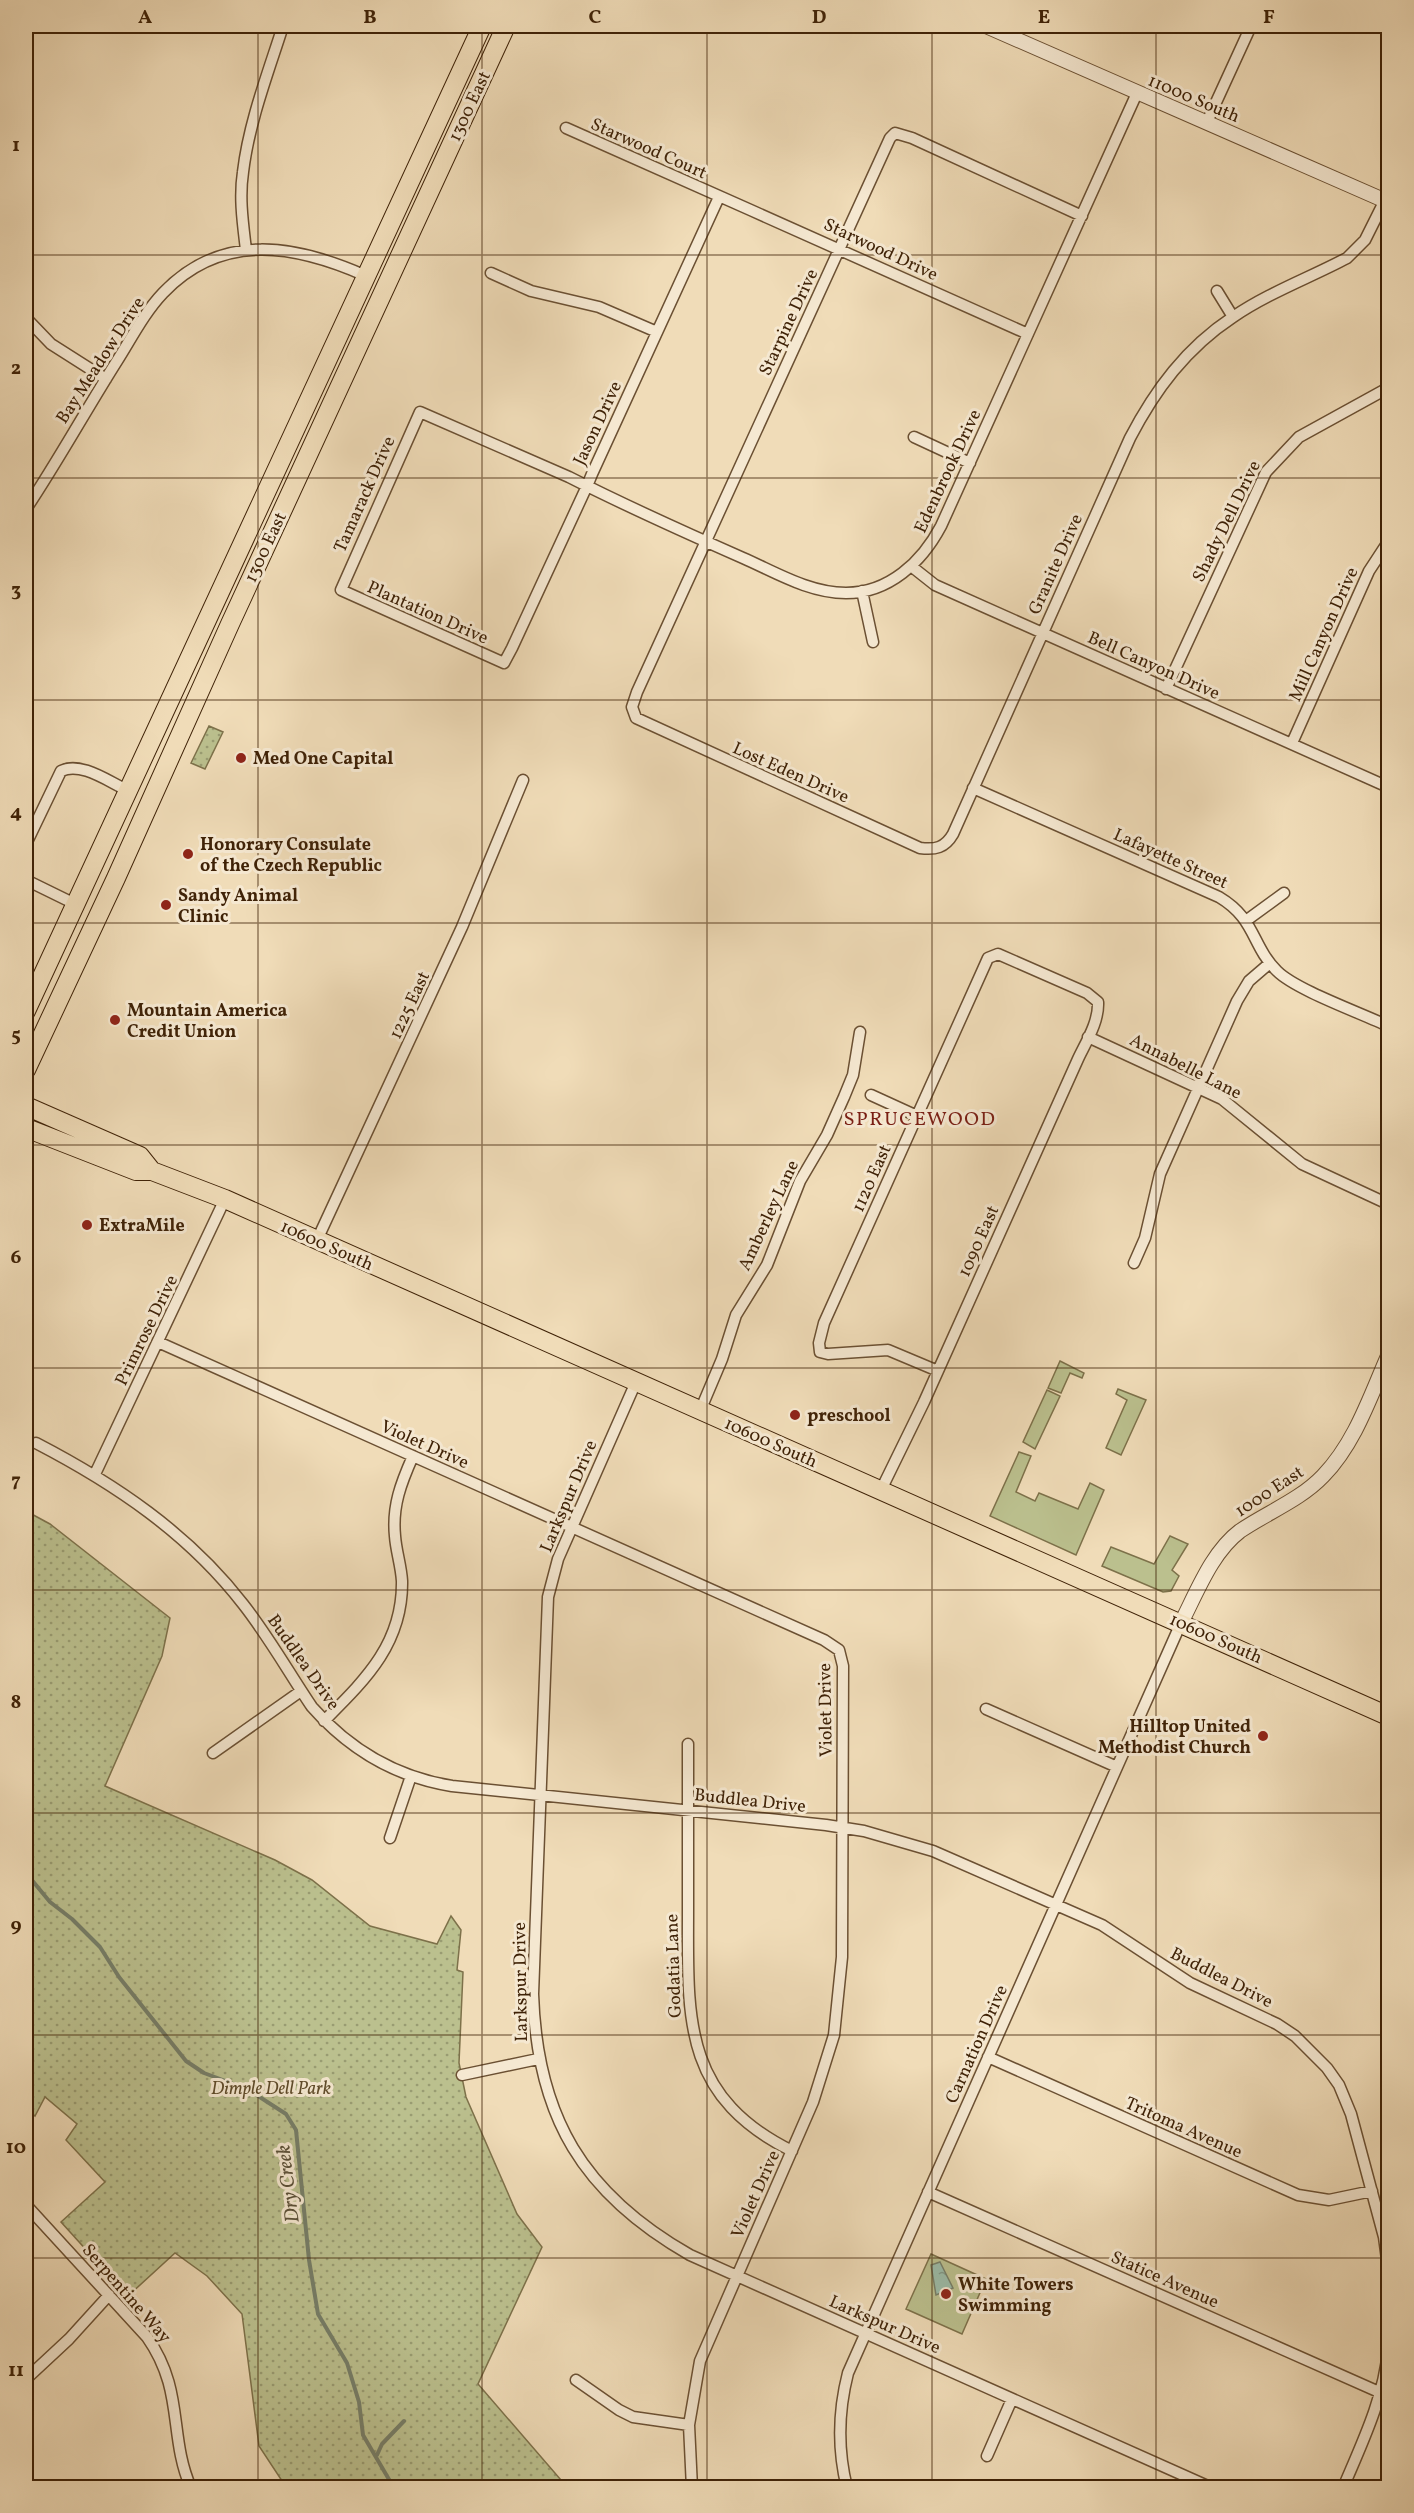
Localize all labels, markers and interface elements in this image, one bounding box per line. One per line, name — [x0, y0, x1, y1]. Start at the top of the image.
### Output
text: A — [138, 4, 152, 32]
text: B — [363, 4, 377, 32]
text: C — [589, 4, 602, 32]
text: D — [812, 4, 826, 32]
text: E — [1038, 4, 1050, 32]
text: F — [1263, 4, 1275, 32]
street label: 1300 East — [443, 67, 498, 146]
street label: 11000 South — [1144, 69, 1243, 130]
street label: Starwood Court — [586, 113, 710, 186]
text: 1 — [12, 132, 20, 160]
street label: Starwood Drive — [819, 213, 942, 288]
street label: Starpine Drive — [754, 265, 825, 380]
street label: Bay Meadow Drive — [51, 292, 152, 429]
text: 2 — [11, 355, 21, 383]
street label: Jason Drive — [568, 377, 629, 470]
street label: Edenbrook Drive — [909, 406, 988, 538]
street label: Tamarack Drive — [329, 433, 402, 557]
street label: Shady Dell Drive — [1187, 457, 1268, 587]
street label: 1300 East — [239, 508, 294, 587]
street label: Granite Drive — [1023, 510, 1090, 619]
street label: Mill Canyon Drive — [1284, 563, 1365, 706]
street label: Plantation Drive — [363, 575, 492, 651]
text: 3 — [11, 577, 21, 605]
street label: Bell Canyon Drive — [1083, 626, 1223, 707]
street label: Lost Eden Drive — [728, 737, 853, 810]
place label: Med One Capital — [253, 747, 393, 772]
marker: Med One Capital — [234, 751, 248, 765]
text: 4 — [10, 799, 22, 827]
street label: Lafayette Street — [1109, 823, 1232, 896]
place label: Honorary Consulate of the Czech Republic — [200, 833, 382, 879]
marker: Honorary Consulate of the Czech Republic — [181, 847, 195, 861]
place label: Sandy Animal Clinic — [178, 884, 298, 930]
marker: Sandy Animal Clinic — [159, 898, 173, 912]
street label: 1225 East — [384, 968, 437, 1044]
place label: Mountain America Credit Union — [127, 999, 288, 1045]
marker: Mountain America Credit Union — [108, 1013, 122, 1027]
text: 5 — [11, 1022, 21, 1050]
street label: Annabelle Lane — [1125, 1028, 1246, 1106]
district label: SPRUCEWOOD — [844, 1106, 996, 1134]
street label: 1120 East — [846, 1141, 898, 1216]
street label: Amberley Lane — [733, 1156, 806, 1275]
street label: 1090 East — [953, 1202, 1006, 1281]
place label: ExtraMile — [99, 1214, 185, 1239]
street label: 10600 South — [276, 1215, 377, 1278]
marker: ExtraMile — [80, 1218, 94, 1232]
text: 6 — [11, 1244, 22, 1272]
street label: Primrose Drive — [110, 1271, 185, 1390]
place label: preschool — [807, 1404, 891, 1429]
marker: preschool — [788, 1408, 802, 1422]
street label: 10600 South — [720, 1412, 821, 1475]
street label: Violet Drive — [376, 1415, 472, 1476]
street label: Larkspur Drive — [534, 1437, 604, 1557]
street label: 1000 East — [1230, 1461, 1309, 1524]
text: 7 — [11, 1467, 21, 1495]
street label: 10600 South — [1165, 1608, 1266, 1671]
street label: Buddlea Drive — [260, 1610, 345, 1716]
street label: Violet Drive — [813, 1663, 840, 1757]
text: 8 — [11, 1689, 21, 1717]
place label: Hilltop United Methodist Church — [1098, 1715, 1251, 1761]
marker: Hilltop United Methodist Church — [1256, 1729, 1270, 1743]
street label: Buddlea Drive — [693, 1783, 807, 1820]
text: 9 — [10, 1912, 22, 1940]
street label: Godatia Lane — [660, 1913, 689, 2018]
street label: Larkspur Drive — [508, 1922, 535, 2042]
street label: Buddlea Drive — [1166, 1942, 1277, 2015]
street label: Carnation Drive — [940, 1981, 1015, 2108]
park label: Dimple Dell Park — [211, 2077, 331, 2102]
street label: Tritoma Avenue — [1121, 2091, 1246, 2165]
text: 10 — [6, 2134, 26, 2162]
water label: Dry Creek — [270, 2143, 308, 2224]
street label: Violet Drive — [726, 2147, 787, 2243]
street label: Serpentine Way — [76, 2239, 176, 2349]
street label: Statice Avenue — [1106, 2245, 1222, 2315]
place label: White Towers Swimming — [958, 2273, 1074, 2319]
marker: White Towers Swimming — [939, 2287, 953, 2301]
street label: Larkspur Drive — [825, 2290, 944, 2361]
text: 11 — [8, 2357, 24, 2385]

